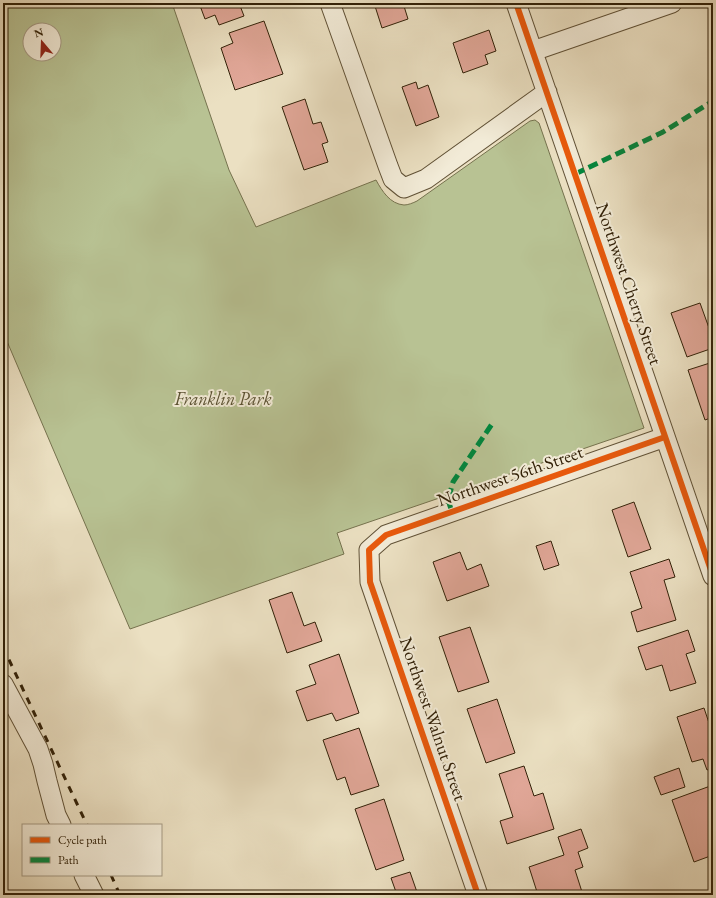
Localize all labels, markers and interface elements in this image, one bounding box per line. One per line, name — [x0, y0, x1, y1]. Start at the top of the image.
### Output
north arrow — [22, 22, 62, 62]
text: N — [32, 24, 45, 41]
street label: Northwest Cherry Street — [591, 200, 668, 368]
park label: Franklin Park — [173, 387, 272, 410]
street label: Northwest 56th Street — [434, 440, 586, 511]
street label: Northwest Walnut Street — [395, 634, 472, 804]
legend — [22, 824, 162, 876]
text: Cycle path — [58, 832, 107, 848]
text: Path — [58, 852, 79, 868]

